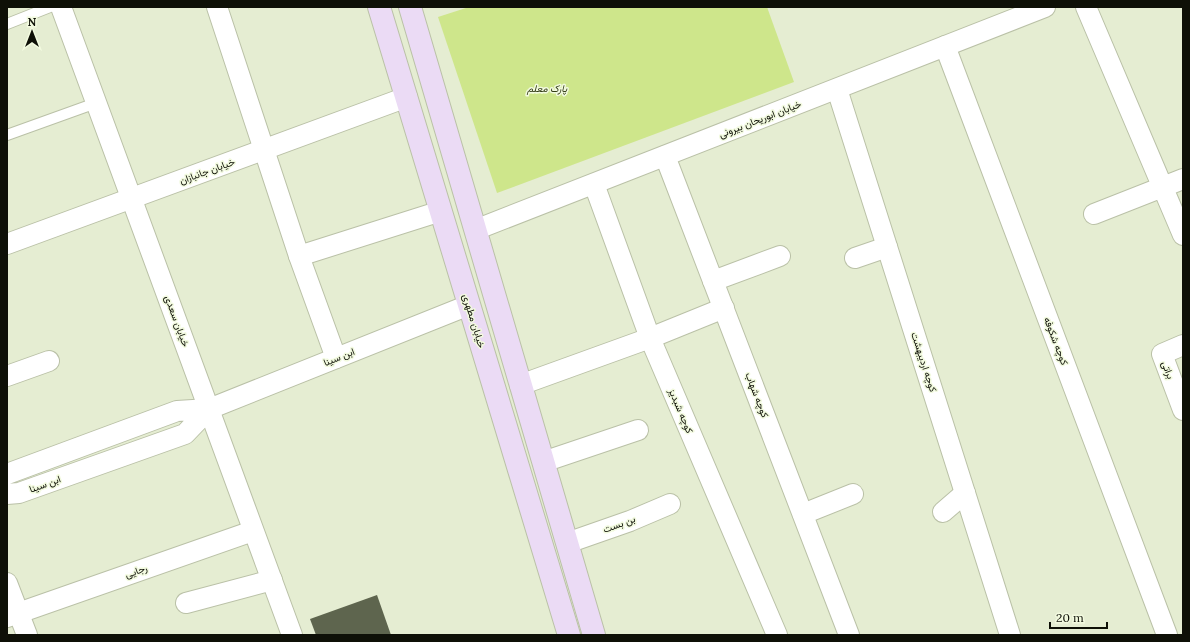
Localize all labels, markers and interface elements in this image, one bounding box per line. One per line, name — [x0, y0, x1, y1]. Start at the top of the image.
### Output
north arrow — [12, 12, 52, 52]
text: N — [28, 15, 37, 29]
park label: پارک معلم — [526, 82, 568, 96]
street label: خیابان ابوریحان بیرونی — [717, 97, 803, 141]
street label: خیابان جانبازان — [178, 155, 237, 187]
street label: خیابان مطهری — [460, 292, 488, 350]
street label: خیابان سعدی — [162, 293, 192, 349]
street label: کوچه شکوفه — [1040, 315, 1071, 368]
street label: کوچه اردیبهشت — [907, 330, 940, 395]
street label: ابن سینا — [321, 345, 357, 369]
street label: براتی — [1159, 359, 1177, 381]
street label: کوچه شهاب — [741, 370, 772, 420]
street label: کوچه شبدیز — [664, 386, 696, 436]
street label: ابن سینا — [27, 472, 63, 496]
street label: بن بست — [601, 512, 637, 536]
street label: رجایی — [123, 561, 149, 581]
scale bar — [1050, 604, 1107, 630]
text: 20 m — [1056, 610, 1084, 625]

